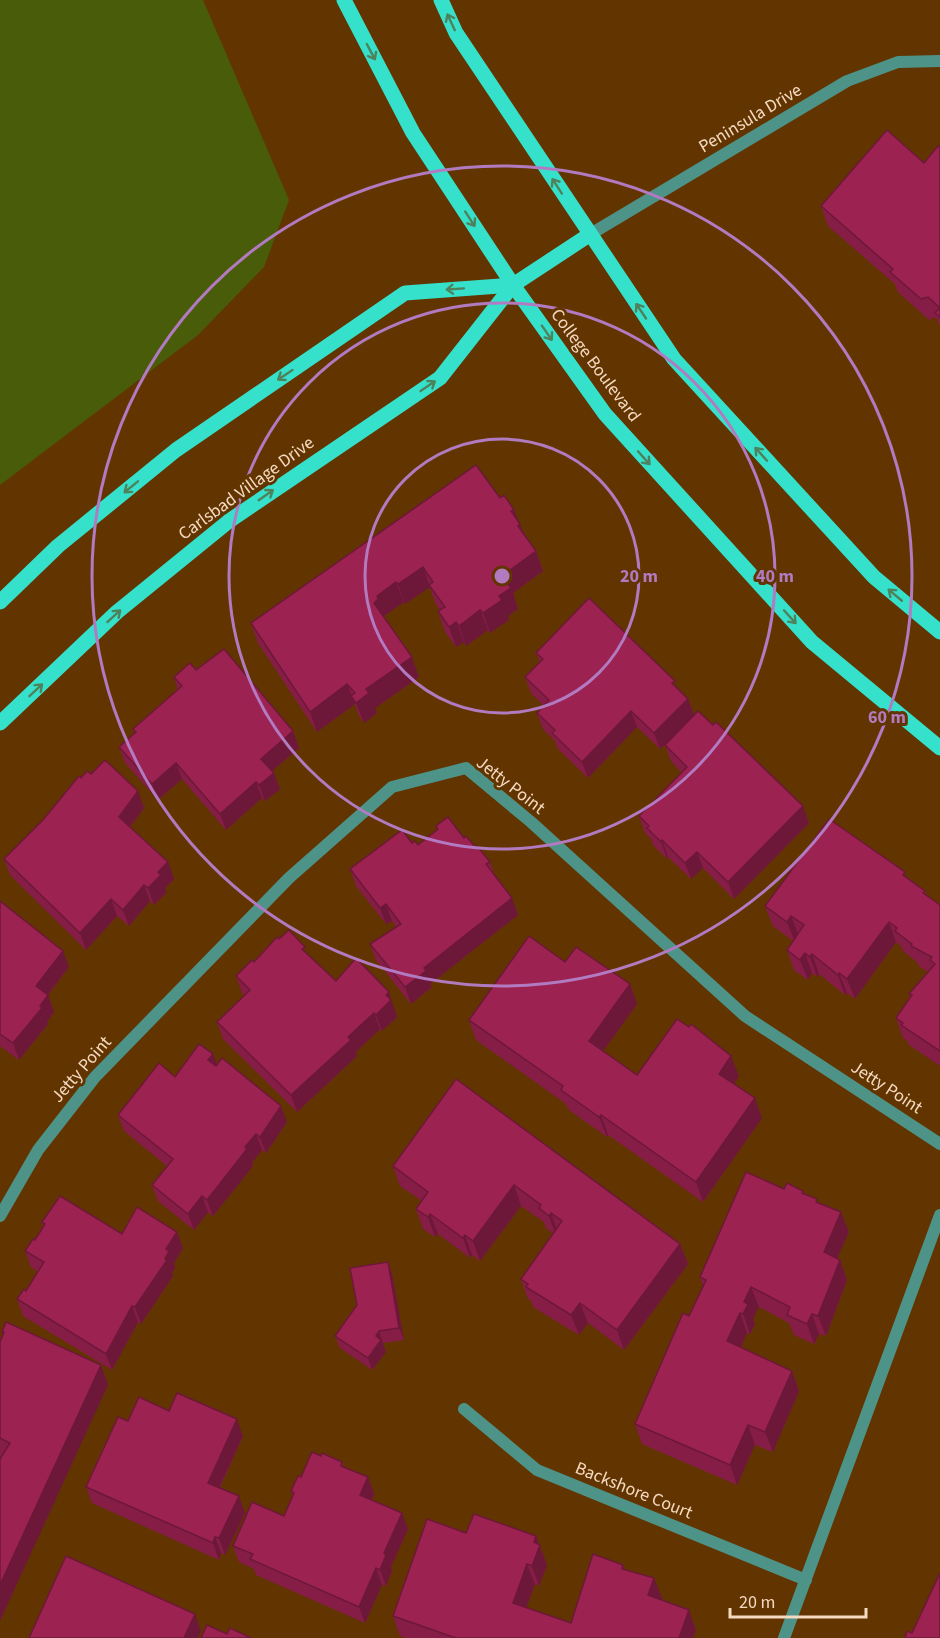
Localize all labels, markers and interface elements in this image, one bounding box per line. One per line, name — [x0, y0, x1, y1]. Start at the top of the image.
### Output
one-way arrow — [445, 14, 457, 32]
one-way arrow — [365, 43, 377, 60]
street label: Peninsula Drive — [694, 78, 807, 159]
one-way arrow — [551, 178, 563, 195]
one-way arrow — [464, 211, 476, 227]
one-way arrow — [446, 284, 466, 295]
street label: College Boulevard — [545, 303, 647, 427]
one-way arrow — [635, 303, 647, 319]
one-way arrow — [541, 325, 553, 341]
one-way arrow — [277, 368, 294, 381]
one-way arrow — [419, 379, 436, 391]
street label: Carlsbad Village Drive — [173, 431, 319, 546]
one-way arrow — [754, 446, 768, 461]
one-way arrow — [637, 450, 651, 465]
one-way arrow — [123, 480, 139, 493]
one-way arrow — [258, 489, 274, 501]
text: 20 m — [620, 564, 658, 589]
text: 40 m — [756, 564, 794, 589]
centre of rings — [492, 566, 512, 586]
one-way arrow — [887, 588, 903, 601]
one-way arrow — [106, 608, 121, 623]
one-way arrow — [783, 609, 797, 624]
one-way arrow — [28, 682, 43, 697]
text: 60 m — [868, 705, 906, 730]
street label: Jetty Point — [471, 751, 550, 820]
street label: Jetty Point — [45, 1031, 117, 1108]
street label: Jetty Point — [846, 1055, 928, 1120]
street label: Backshore Court — [571, 1456, 696, 1525]
scale bar — [730, 1581, 866, 1619]
text: 20 m — [739, 1590, 775, 1615]

